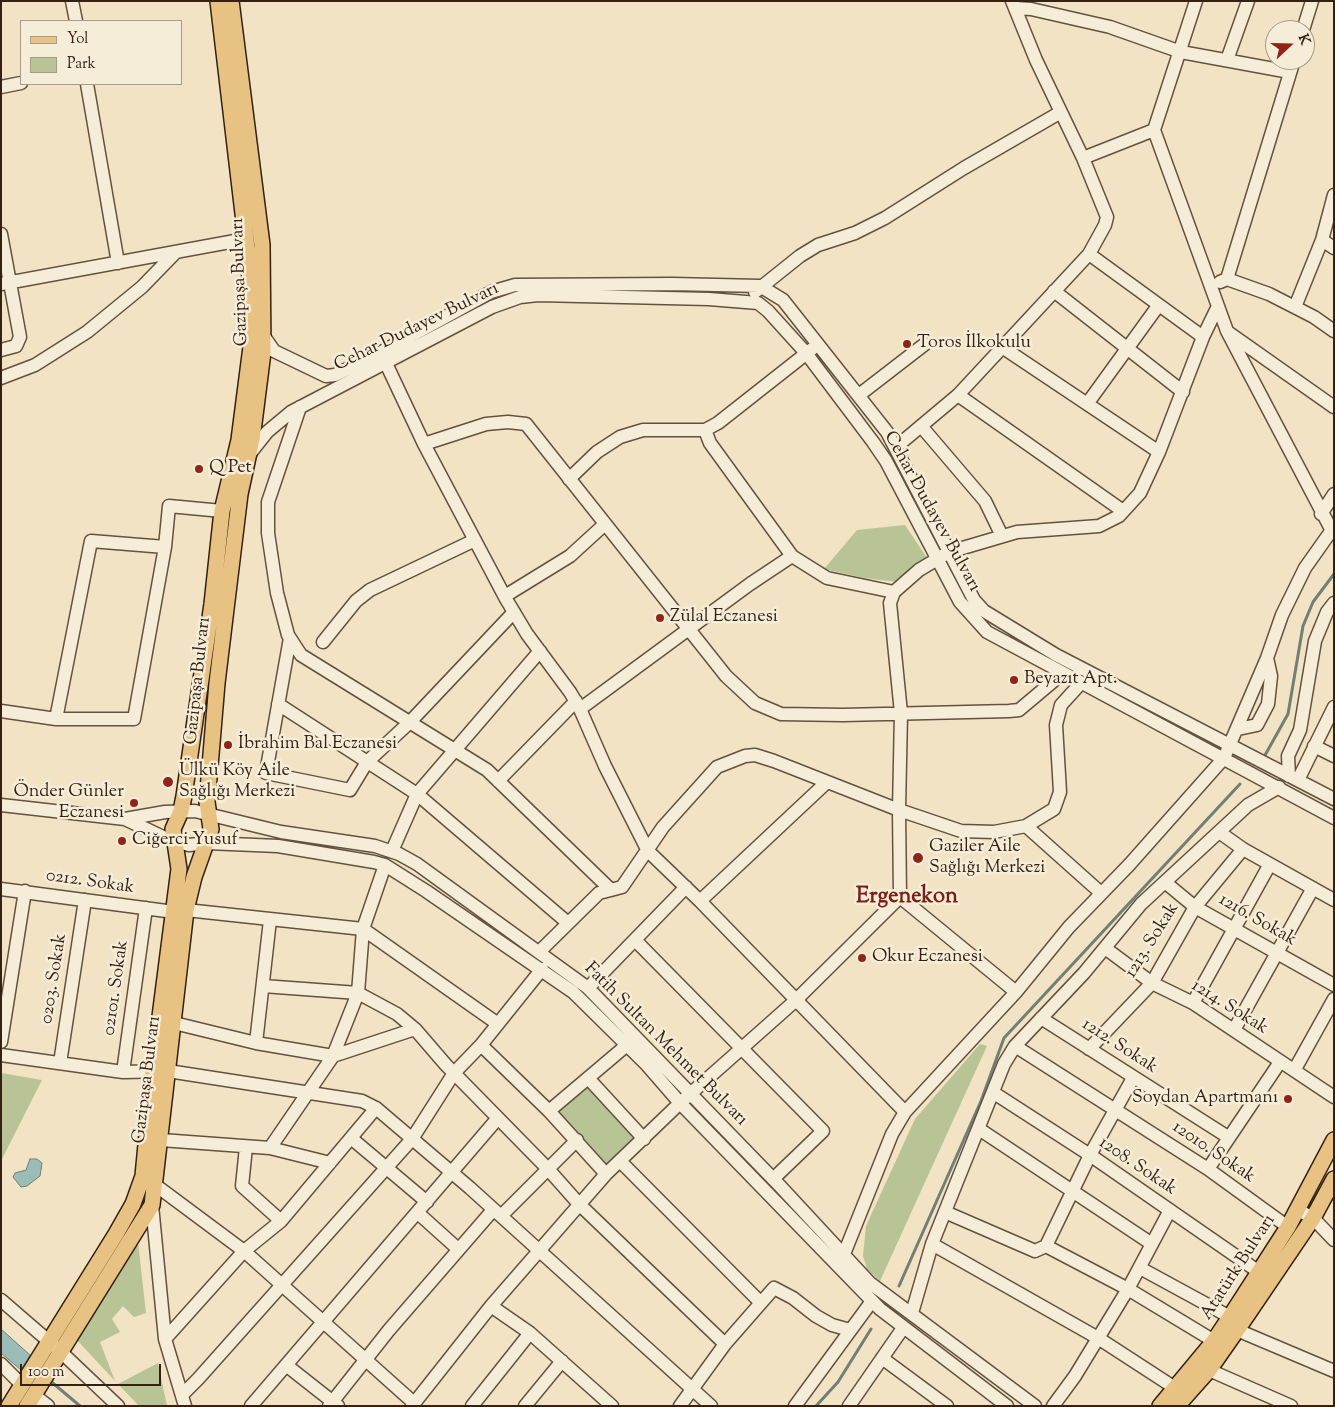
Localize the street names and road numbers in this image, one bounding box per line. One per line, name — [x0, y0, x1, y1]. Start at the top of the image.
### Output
street label: Gazipaşa Bulvarı — [228, 218, 254, 346]
street label: Cehar Dudayev Bulvarı — [331, 279, 503, 377]
street label: Cehar Dudayev Bulvarı — [878, 428, 984, 596]
street label: Gazipaşa Bulvarı — [182, 616, 216, 746]
street label: 0212. Sokak — [44, 866, 136, 900]
street label: 1216. Sokak — [1214, 890, 1300, 952]
street label: 1213. Sokak — [1121, 899, 1185, 983]
street label: 0203. Sokak — [37, 932, 73, 1026]
street label: 02101. Sokak — [100, 939, 134, 1037]
street label: Fatih Sultan Mehmet Bulvarı — [579, 959, 751, 1131]
street label: 1214. Sokak — [1187, 976, 1271, 1040]
street label: Gazipaşa Bulvarı — [129, 1015, 167, 1145]
street label: 1212. Sokak — [1077, 1015, 1161, 1079]
street label: 12010. Sokak — [1167, 1117, 1259, 1189]
street label: 1208. Sokak — [1094, 1133, 1180, 1201]
street label: Atatürk Bulvarı — [1197, 1211, 1281, 1325]

